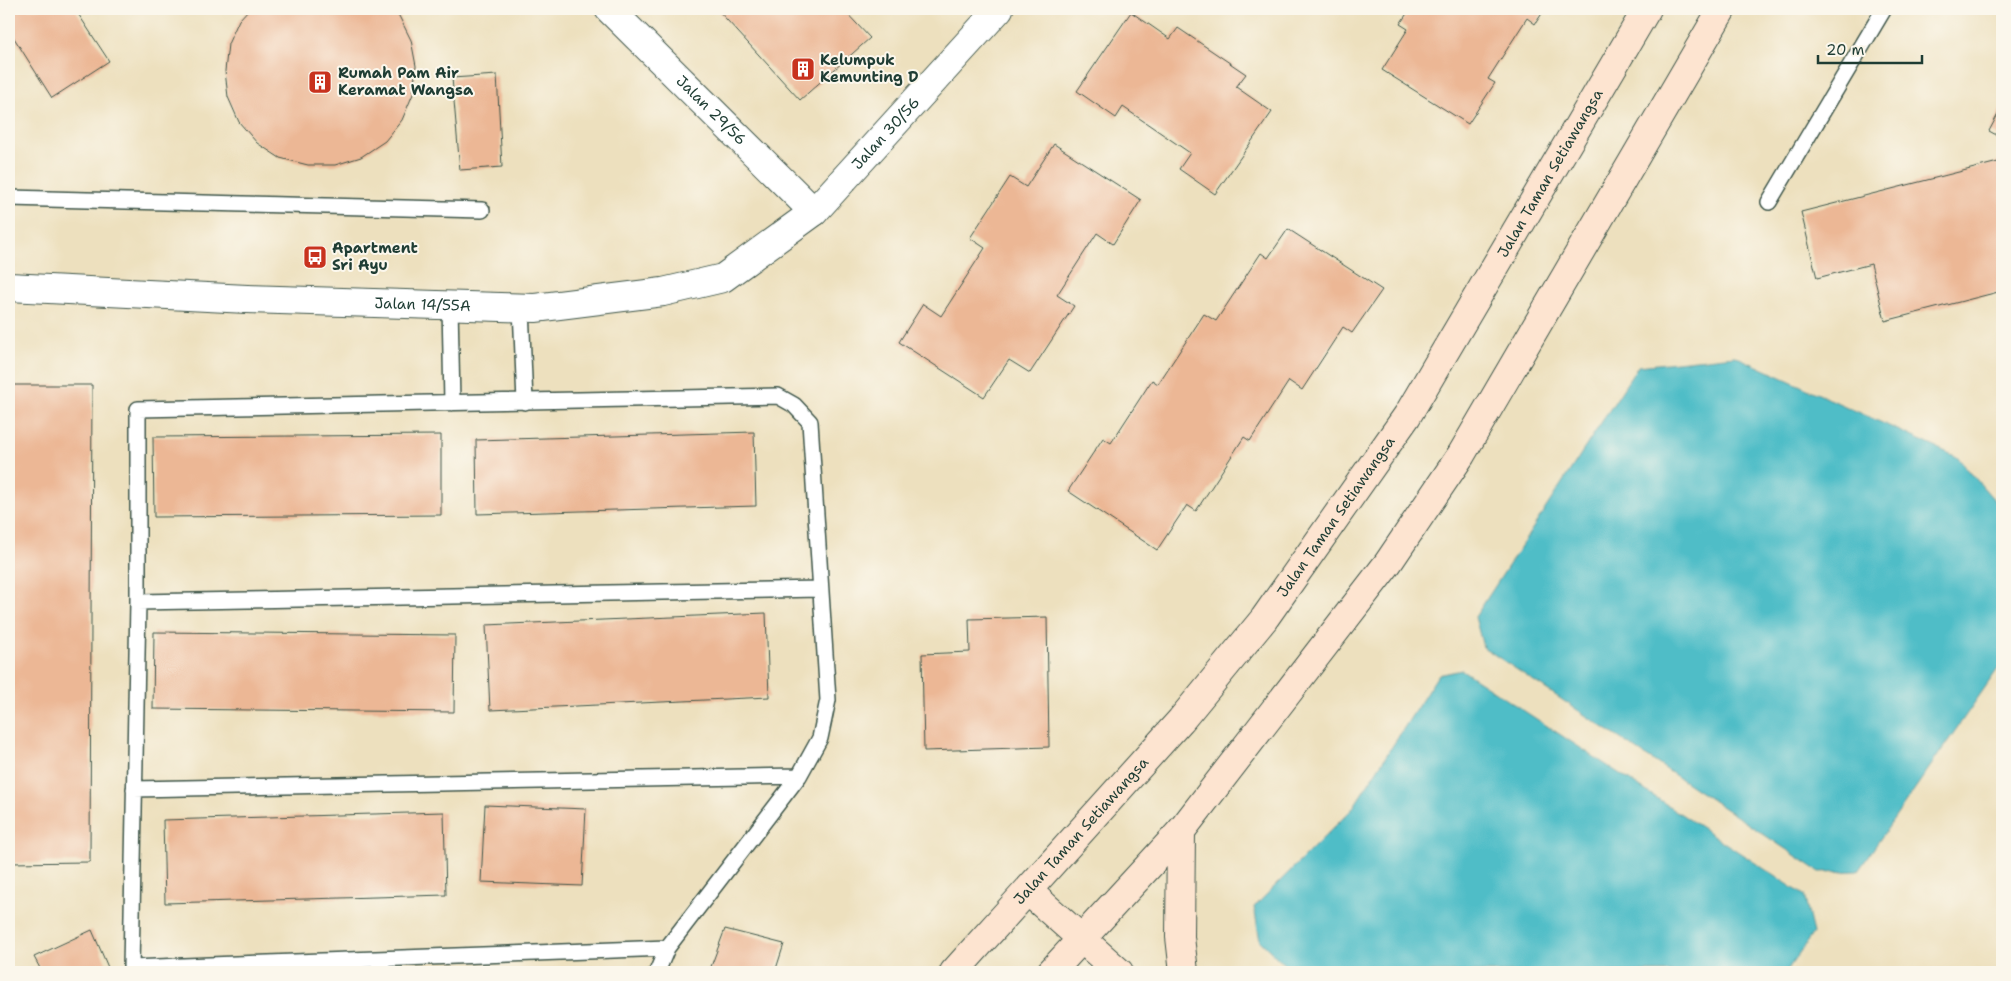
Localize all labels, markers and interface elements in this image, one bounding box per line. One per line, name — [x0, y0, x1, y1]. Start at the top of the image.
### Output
scale bar — [1818, 32, 1922, 64]
text: 20 m — [1826, 40, 1865, 60]
place label: Kelumpuk Kemunting D — [820, 50, 919, 87]
building icon: Kelumpuk Kemunting D — [790, 56, 816, 82]
place label: Rumah Pam Air Keramat Wangsa — [338, 63, 474, 100]
building icon: Rumah Pam Air Keramat Wangsa — [307, 69, 333, 95]
street label: Jalan 29/56 — [672, 71, 751, 150]
street label: Jalan Taman Setiawangsa — [1493, 85, 1608, 261]
street label: Jalan 30/56 — [848, 93, 924, 174]
place label: Apartment Sri Ayu — [332, 238, 418, 275]
bus stop icon: Apartment Sri Ayu — [302, 244, 328, 270]
street label: Jalan 14/55A — [374, 293, 471, 316]
street label: Jalan Taman Setiawangsa — [1273, 432, 1400, 601]
street label: Jalan Taman Setiawangsa — [1009, 752, 1153, 909]

